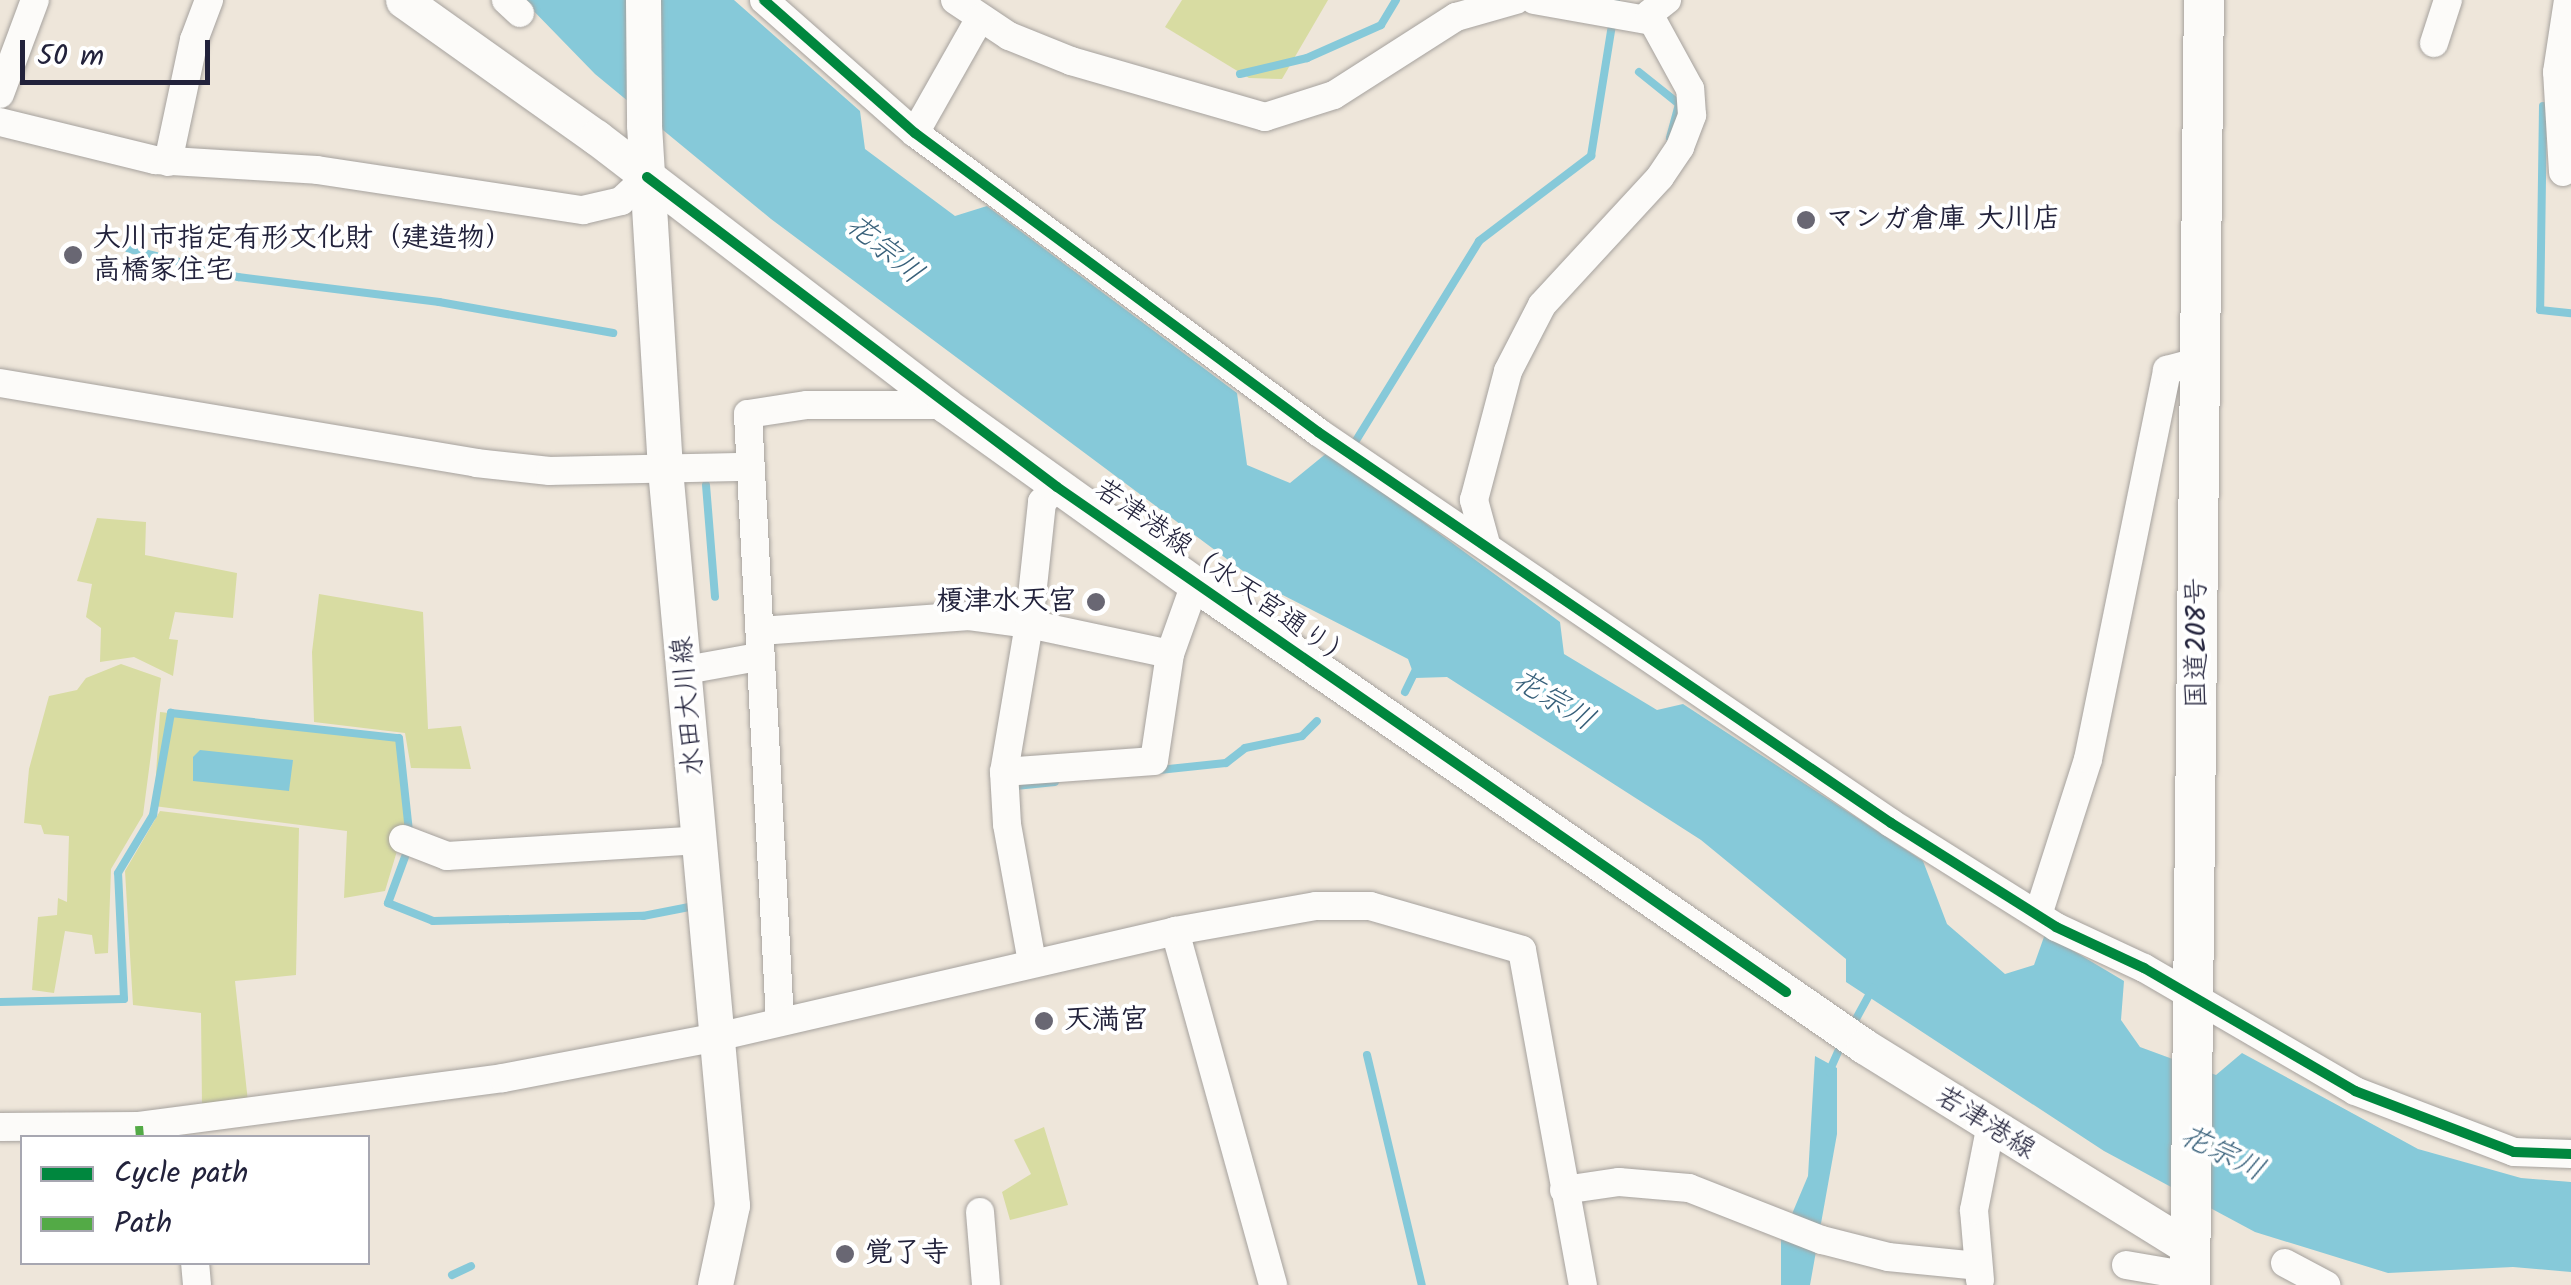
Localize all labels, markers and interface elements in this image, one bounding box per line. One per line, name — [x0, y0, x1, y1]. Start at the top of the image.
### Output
scale bar — [25, 20, 215, 82]
text: 50 m — [37, 33, 104, 81]
place label: マンガ倉庫 大川店 — [1826, 203, 2061, 237]
water label: 花宗川 — [838, 207, 930, 293]
marker: マンガ倉庫 大川店 — [1795, 209, 1817, 231]
place label: 大川市指定有形文化財（建造物） 高橋家住宅 — [93, 222, 513, 288]
marker: 大川市指定有形文化財（建造物） 高橋家住宅 — [62, 244, 84, 266]
street label: 若津港線（水天宮通り） — [1087, 473, 1359, 677]
street label: 国道208号 — [2181, 577, 2215, 709]
place label: 榎津水天宮 — [936, 585, 1076, 619]
marker: 榎津水天宮 — [1085, 591, 1107, 613]
street label: 水田大川線 — [666, 635, 712, 777]
water label: 花宗川 — [1505, 662, 1601, 740]
place label: 天満宮 — [1064, 1004, 1148, 1038]
marker: 天満宮 — [1033, 1010, 1055, 1032]
street label: 若津港線 — [1929, 1080, 2041, 1168]
water label: 花宗川 — [2174, 1118, 2270, 1190]
legend — [20, 1135, 370, 1265]
text: Cycle path — [114, 1150, 248, 1198]
text: Path — [114, 1200, 172, 1248]
place label: 覚了寺 — [865, 1237, 949, 1271]
marker: 覚了寺 — [834, 1243, 856, 1265]

